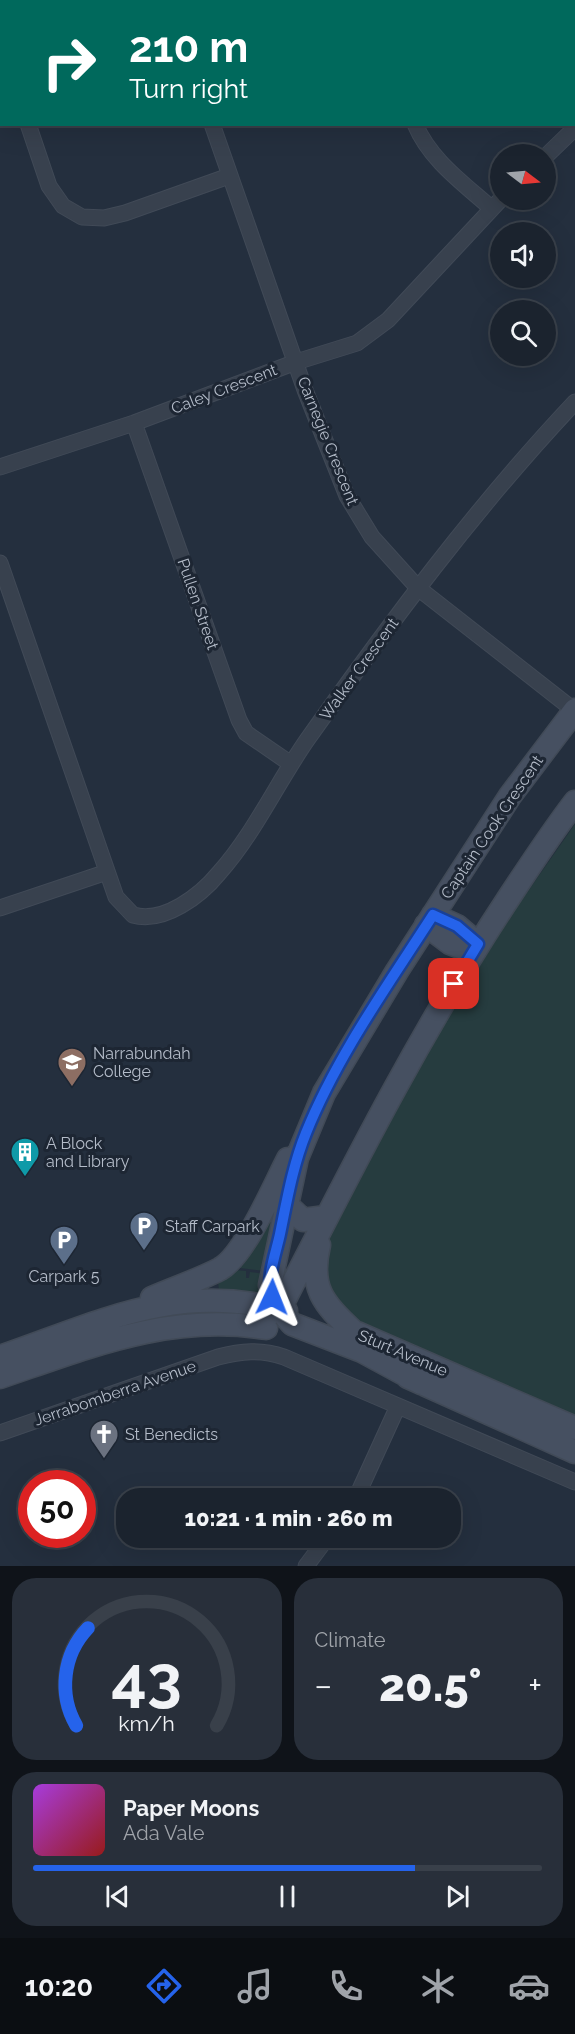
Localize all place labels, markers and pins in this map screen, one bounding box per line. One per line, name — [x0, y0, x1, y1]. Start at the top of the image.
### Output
pin — [428, 958, 479, 1009]
place label: Narrabundah College — [93, 1044, 191, 1081]
school or university icon: Narrabundah College — [56, 1046, 88, 1088]
place label: A Block and Library — [46, 1134, 130, 1171]
building icon: A Block and Library — [9, 1136, 41, 1178]
parking icon: Staff Carpark — [128, 1210, 160, 1252]
place label: Staff Carpark — [165, 1217, 260, 1236]
parking icon: Carpark 5 — [48, 1224, 80, 1266]
place label: Carpark 5 — [29, 1267, 100, 1286]
church icon: St Benedicts — [88, 1418, 120, 1460]
place label: St Benedicts — [125, 1425, 218, 1444]

